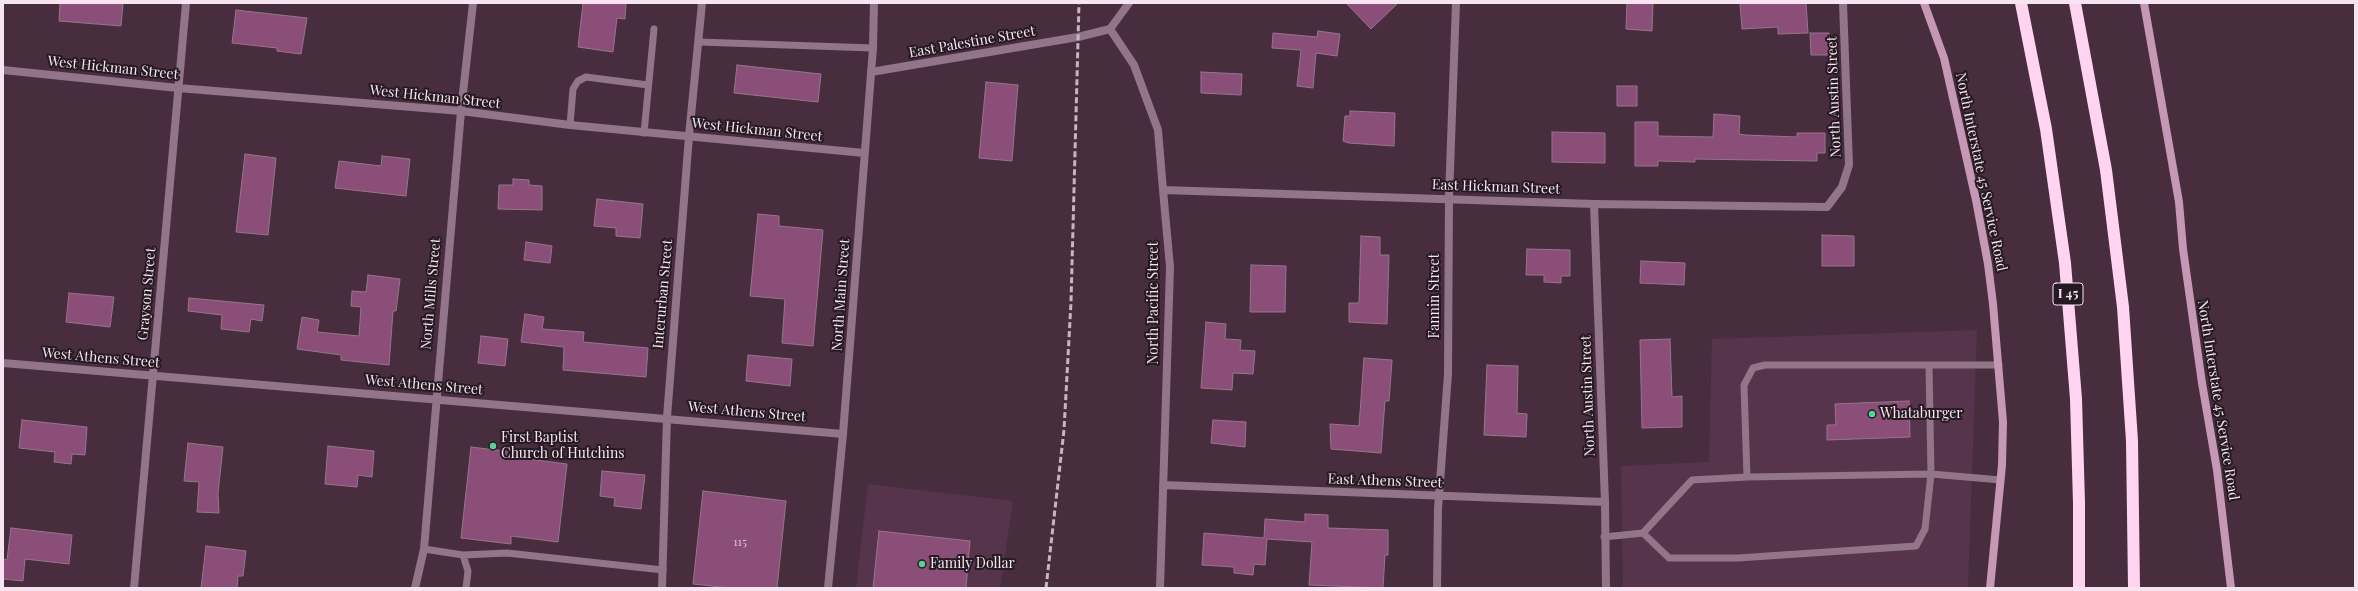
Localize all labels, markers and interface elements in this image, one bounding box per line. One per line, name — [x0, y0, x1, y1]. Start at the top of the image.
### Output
street label: East Palestine Street — [907, 23, 1037, 61]
street label: North Austin Street — [1823, 36, 1845, 158]
street label: West Hickman Street — [47, 53, 179, 83]
street label: North Interstate 45 Service Road — [1952, 71, 2010, 273]
street label: West Hickman Street — [369, 82, 501, 112]
street label: West Hickman Street — [691, 115, 823, 145]
street label: East Hickman Street — [1432, 176, 1560, 198]
street label: North Mills Street — [418, 238, 444, 350]
street label: North Main Street — [829, 238, 853, 352]
street label: Interurban Street — [650, 239, 676, 349]
street label: North Pacific Street — [1146, 242, 1162, 364]
street label: Grayson Street — [135, 247, 159, 341]
street label: Fannin Street — [1427, 254, 1443, 338]
road number: I 45 — [2053, 283, 2083, 305]
street label: North Interstate 45 Service Road — [2194, 299, 2242, 501]
street label: North Austin Street — [1577, 335, 1599, 457]
street label: West Athens Street — [41, 344, 161, 372]
street label: West Athens Street — [364, 371, 484, 399]
street label: West Athens Street — [687, 398, 807, 426]
place label: Whataburger — [1880, 406, 1963, 422]
marker: Whataburger — [1867, 409, 1877, 419]
place label: First Baptist Church of Hutchins — [501, 430, 625, 462]
marker: First Baptist Church of Hutchins — [488, 441, 498, 451]
street label: East Athens Street — [1327, 471, 1443, 491]
house number: 115 — [733, 535, 747, 549]
place label: Family Dollar — [930, 556, 1015, 572]
marker: Family Dollar — [917, 559, 927, 569]

